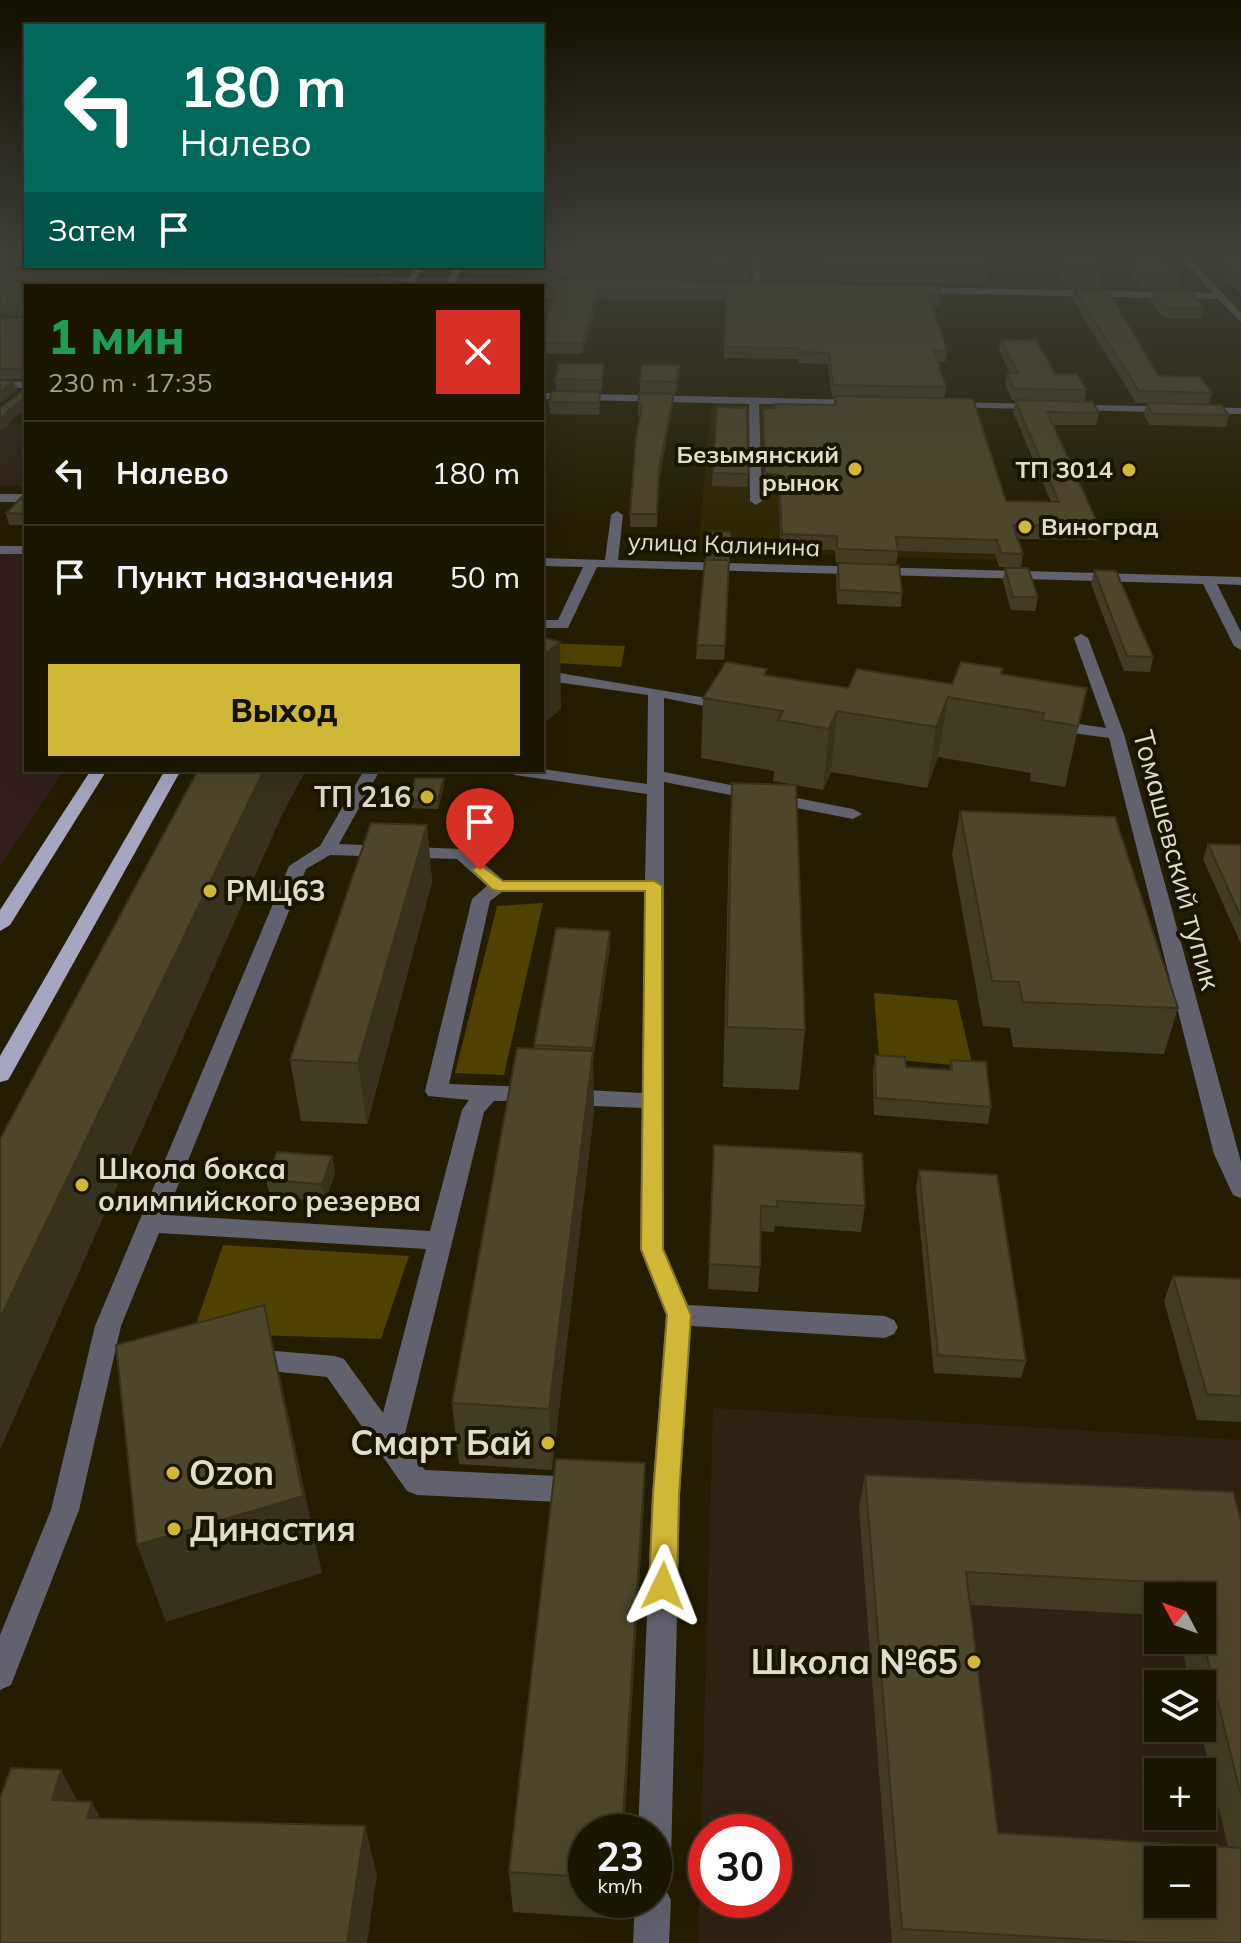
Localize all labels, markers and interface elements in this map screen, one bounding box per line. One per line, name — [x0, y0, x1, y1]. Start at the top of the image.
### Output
text: 180 m — [180, 51, 347, 121]
icon: left — [48, 56, 152, 160]
text: Налево — [180, 120, 312, 165]
icon: arrive — [152, 208, 196, 252]
text: Затем — [48, 211, 136, 249]
text: 1 мин — [48, 306, 185, 366]
button: close — [436, 310, 520, 394]
text: 230 m · 17:35 — [48, 366, 212, 399]
place label: Безымянский рынок — [676, 439, 839, 497]
icon: left — [48, 451, 92, 495]
text: Налево — [116, 454, 229, 492]
text: 180 m — [432, 454, 520, 492]
place label: ТП 3014 — [1015, 454, 1113, 484]
marker: Безымянский рынок — [846, 460, 864, 478]
marker: ТП 3014 — [1120, 461, 1138, 479]
place label: Виноград — [1041, 511, 1159, 541]
marker: Виноград — [1016, 518, 1034, 536]
street label: улица Калинина — [627, 526, 821, 562]
icon: arrive — [48, 555, 92, 599]
text: Пункт назначения — [116, 558, 394, 596]
text: 50 m — [450, 558, 520, 596]
button: Выход — [48, 664, 520, 756]
street label: Томашевский тупик — [1126, 726, 1229, 994]
place label: ТП 216 — [314, 779, 411, 814]
marker: ТП 216 — [418, 788, 436, 806]
pin — [446, 788, 514, 870]
icon: arrive — [458, 800, 502, 844]
place label: РМЦ63 — [226, 873, 326, 908]
marker: РМЦ63 — [201, 882, 219, 900]
place label: Школа бокса олимпийского резерва — [98, 1151, 421, 1218]
marker: Школа бокса олимпийского резерва — [73, 1176, 91, 1194]
place label: Смарт Бай — [350, 1421, 532, 1464]
marker: Смарт Бай — [539, 1434, 557, 1452]
place label: Ozon — [189, 1451, 274, 1494]
marker: Ozon — [164, 1464, 182, 1482]
place label: Династия — [190, 1507, 356, 1550]
marker: Династия — [165, 1520, 183, 1538]
position arrow — [621, 1544, 705, 1628]
north arrow — [1144, 1582, 1216, 1654]
map controls — [1144, 1582, 1216, 1918]
place label: Школа №65 — [751, 1640, 958, 1683]
marker: Школа №65 — [965, 1653, 983, 1671]
button: layers — [1144, 1670, 1216, 1742]
button: + — [1144, 1758, 1216, 1830]
speed limit sign: 30 — [688, 1814, 792, 1918]
text: 23 — [596, 1831, 644, 1881]
button: − — [1144, 1846, 1216, 1918]
text: km/h — [597, 1873, 643, 1898]

